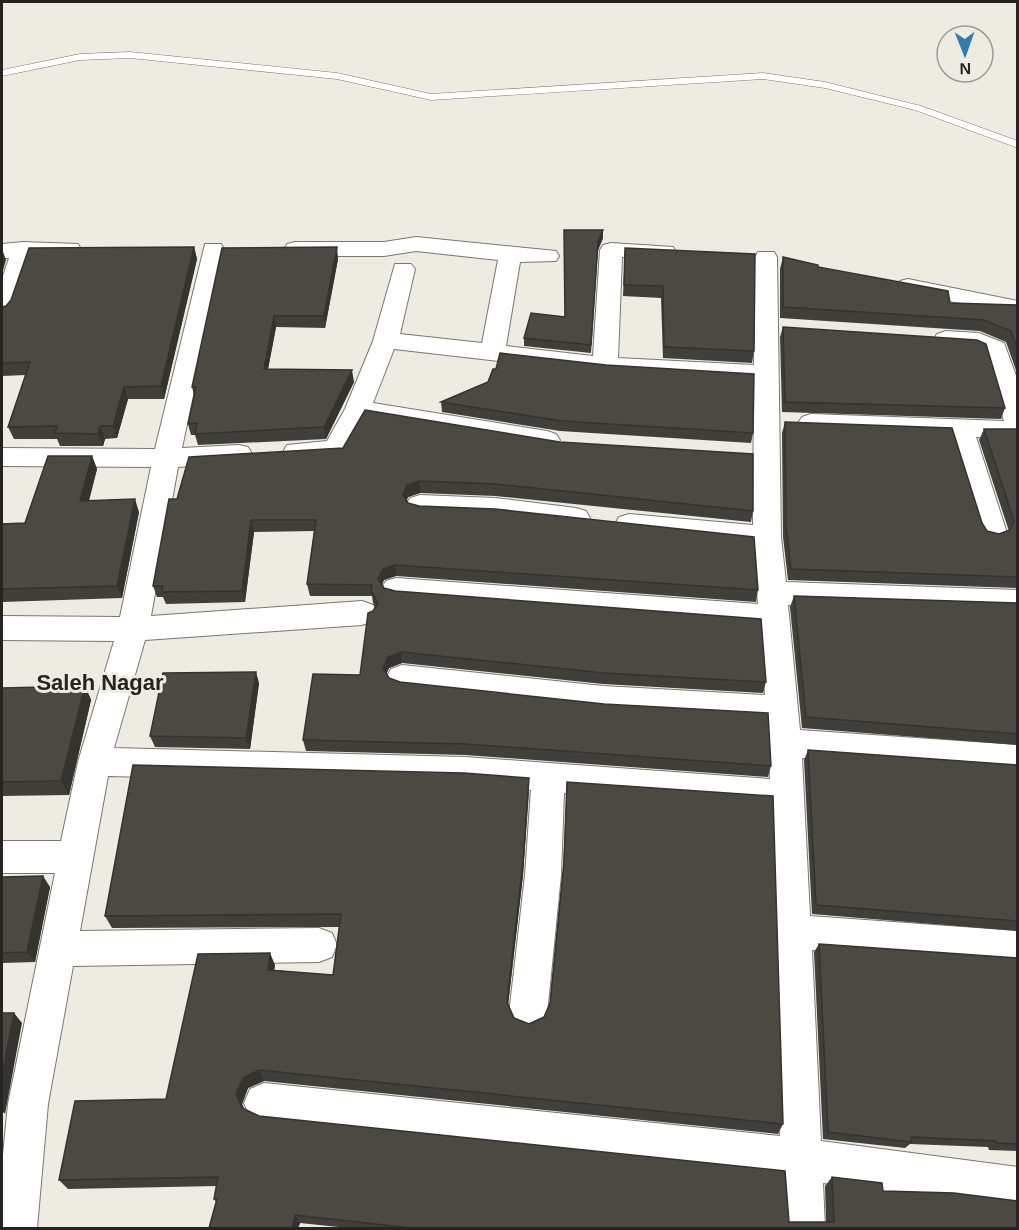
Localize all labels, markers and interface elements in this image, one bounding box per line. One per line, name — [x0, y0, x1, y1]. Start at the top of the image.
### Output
north arrow — [935, 24, 995, 84]
text: N — [959, 60, 971, 77]
district label: Saleh Nagar — [36, 670, 164, 695]

